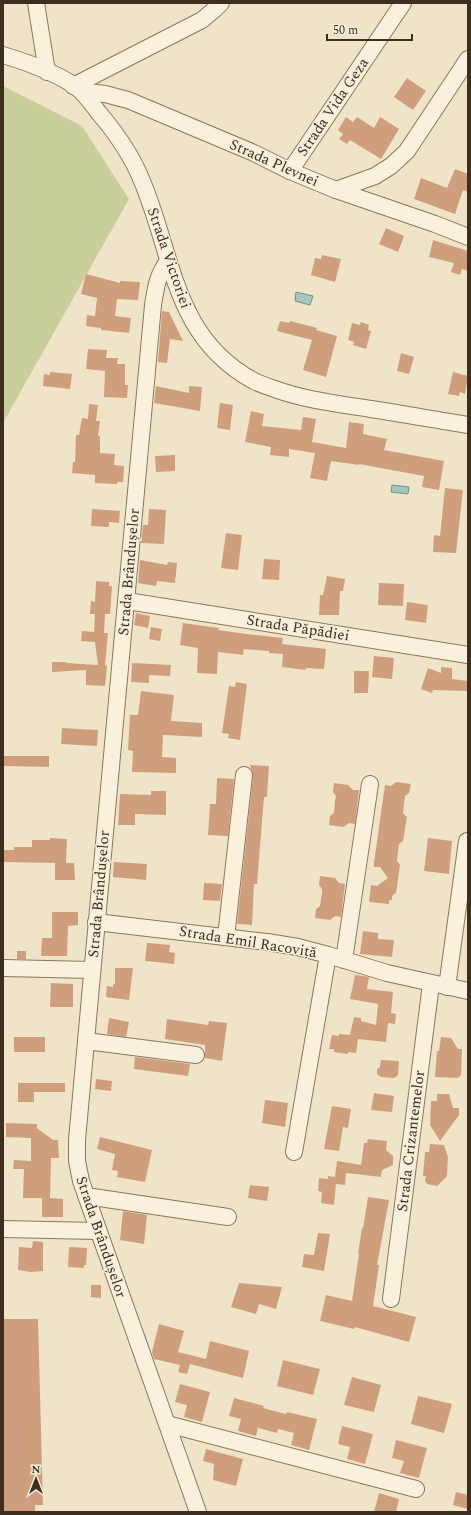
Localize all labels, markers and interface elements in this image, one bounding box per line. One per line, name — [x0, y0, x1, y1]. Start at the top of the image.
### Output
scale bar — [327, 16, 412, 42]
text: 50 m — [333, 21, 358, 40]
street label: Strada Vida Geza — [291, 52, 375, 161]
street label: Strada Plevnei — [226, 133, 322, 193]
street label: Strada Victoriei — [141, 204, 197, 312]
street label: Strada Brândușelor — [112, 507, 146, 637]
street label: Strada Păpădiei — [245, 609, 351, 647]
street label: Strada Brândușelor — [82, 829, 116, 959]
street label: Strada Emil Racoviță — [177, 920, 319, 964]
street label: Strada Crizantemelor — [391, 1069, 431, 1213]
street label: Strada Brândușelor — [69, 1173, 133, 1301]
north arrow — [16, 1459, 56, 1499]
text: N — [32, 1461, 41, 1478]

